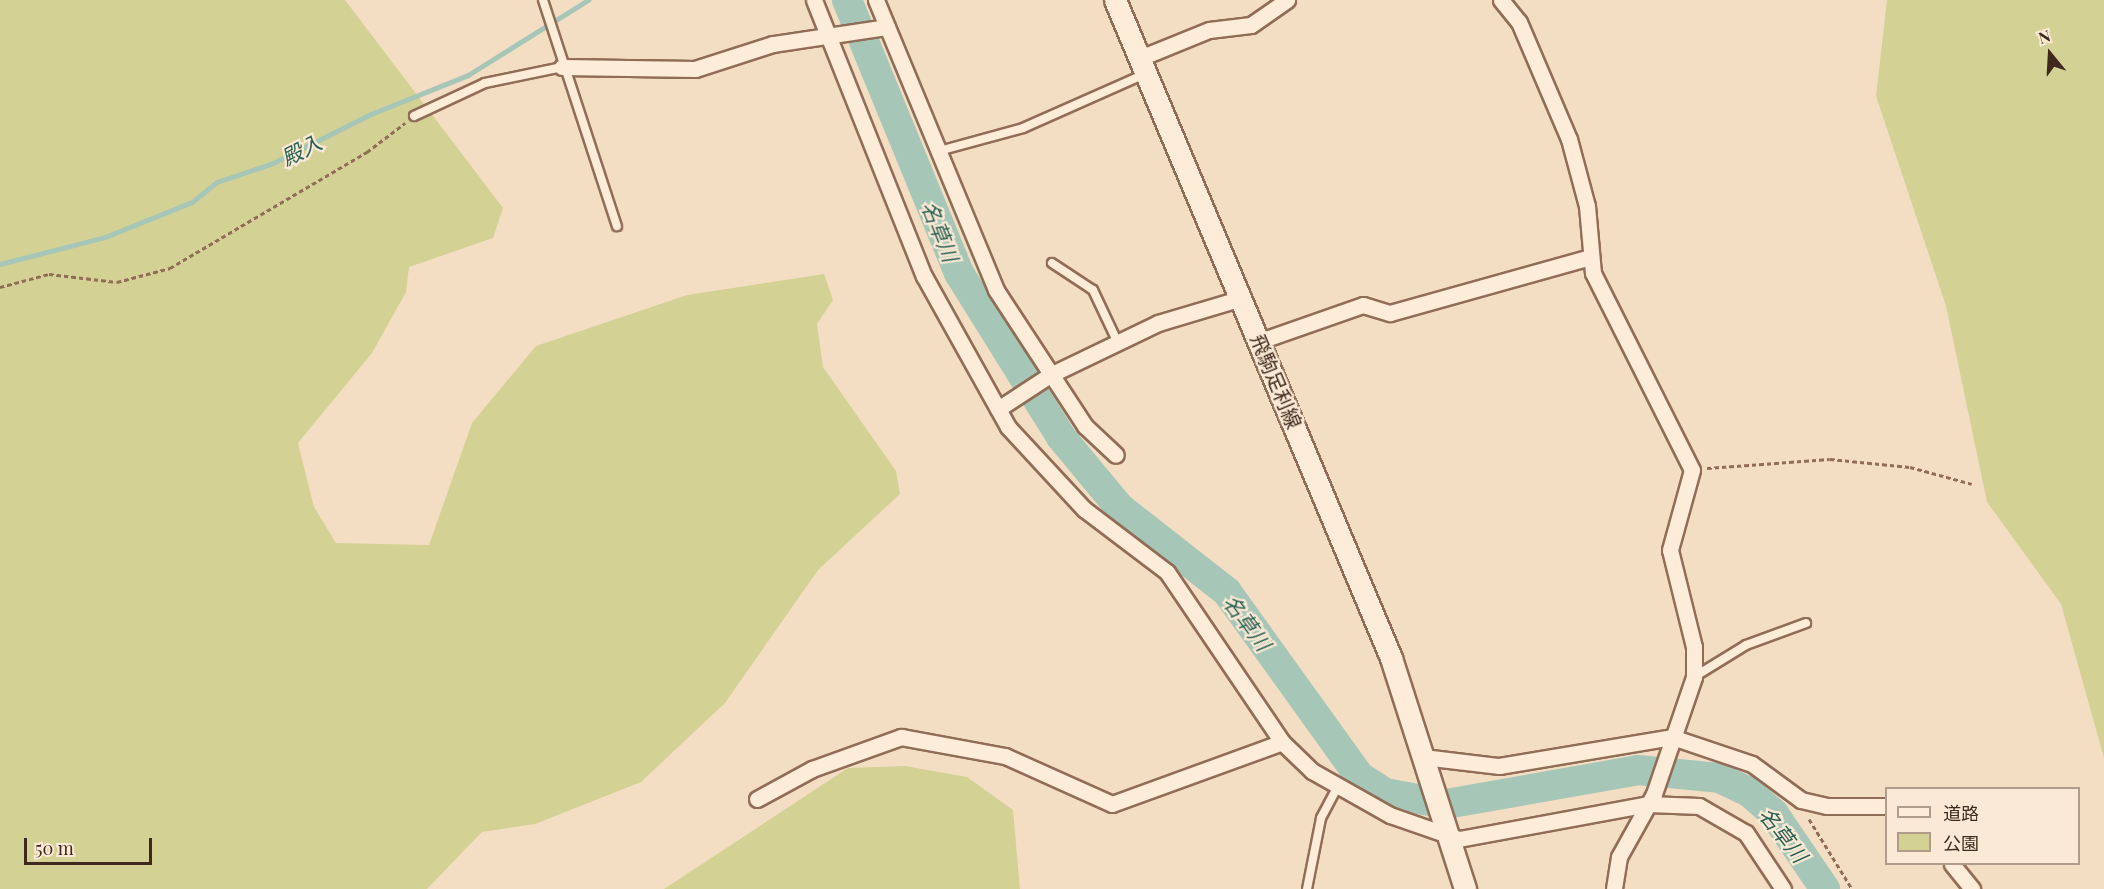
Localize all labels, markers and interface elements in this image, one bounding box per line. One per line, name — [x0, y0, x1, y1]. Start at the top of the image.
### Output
north arrow — [2020, 24, 2080, 84]
text: N — [2036, 25, 2053, 48]
water label: 殿入 — [277, 128, 325, 170]
water label: 名草川 — [918, 197, 964, 265]
street label: 飛駒足利線 — [1246, 330, 1308, 432]
water label: 名草川 — [1219, 589, 1277, 655]
legend — [1885, 787, 2080, 865]
water label: 名草川 — [1755, 801, 1813, 867]
text: 道路 — [1943, 801, 1979, 825]
scale bar — [27, 826, 154, 864]
text: 公園 — [1943, 831, 1979, 855]
text: 50 m — [35, 836, 74, 860]

